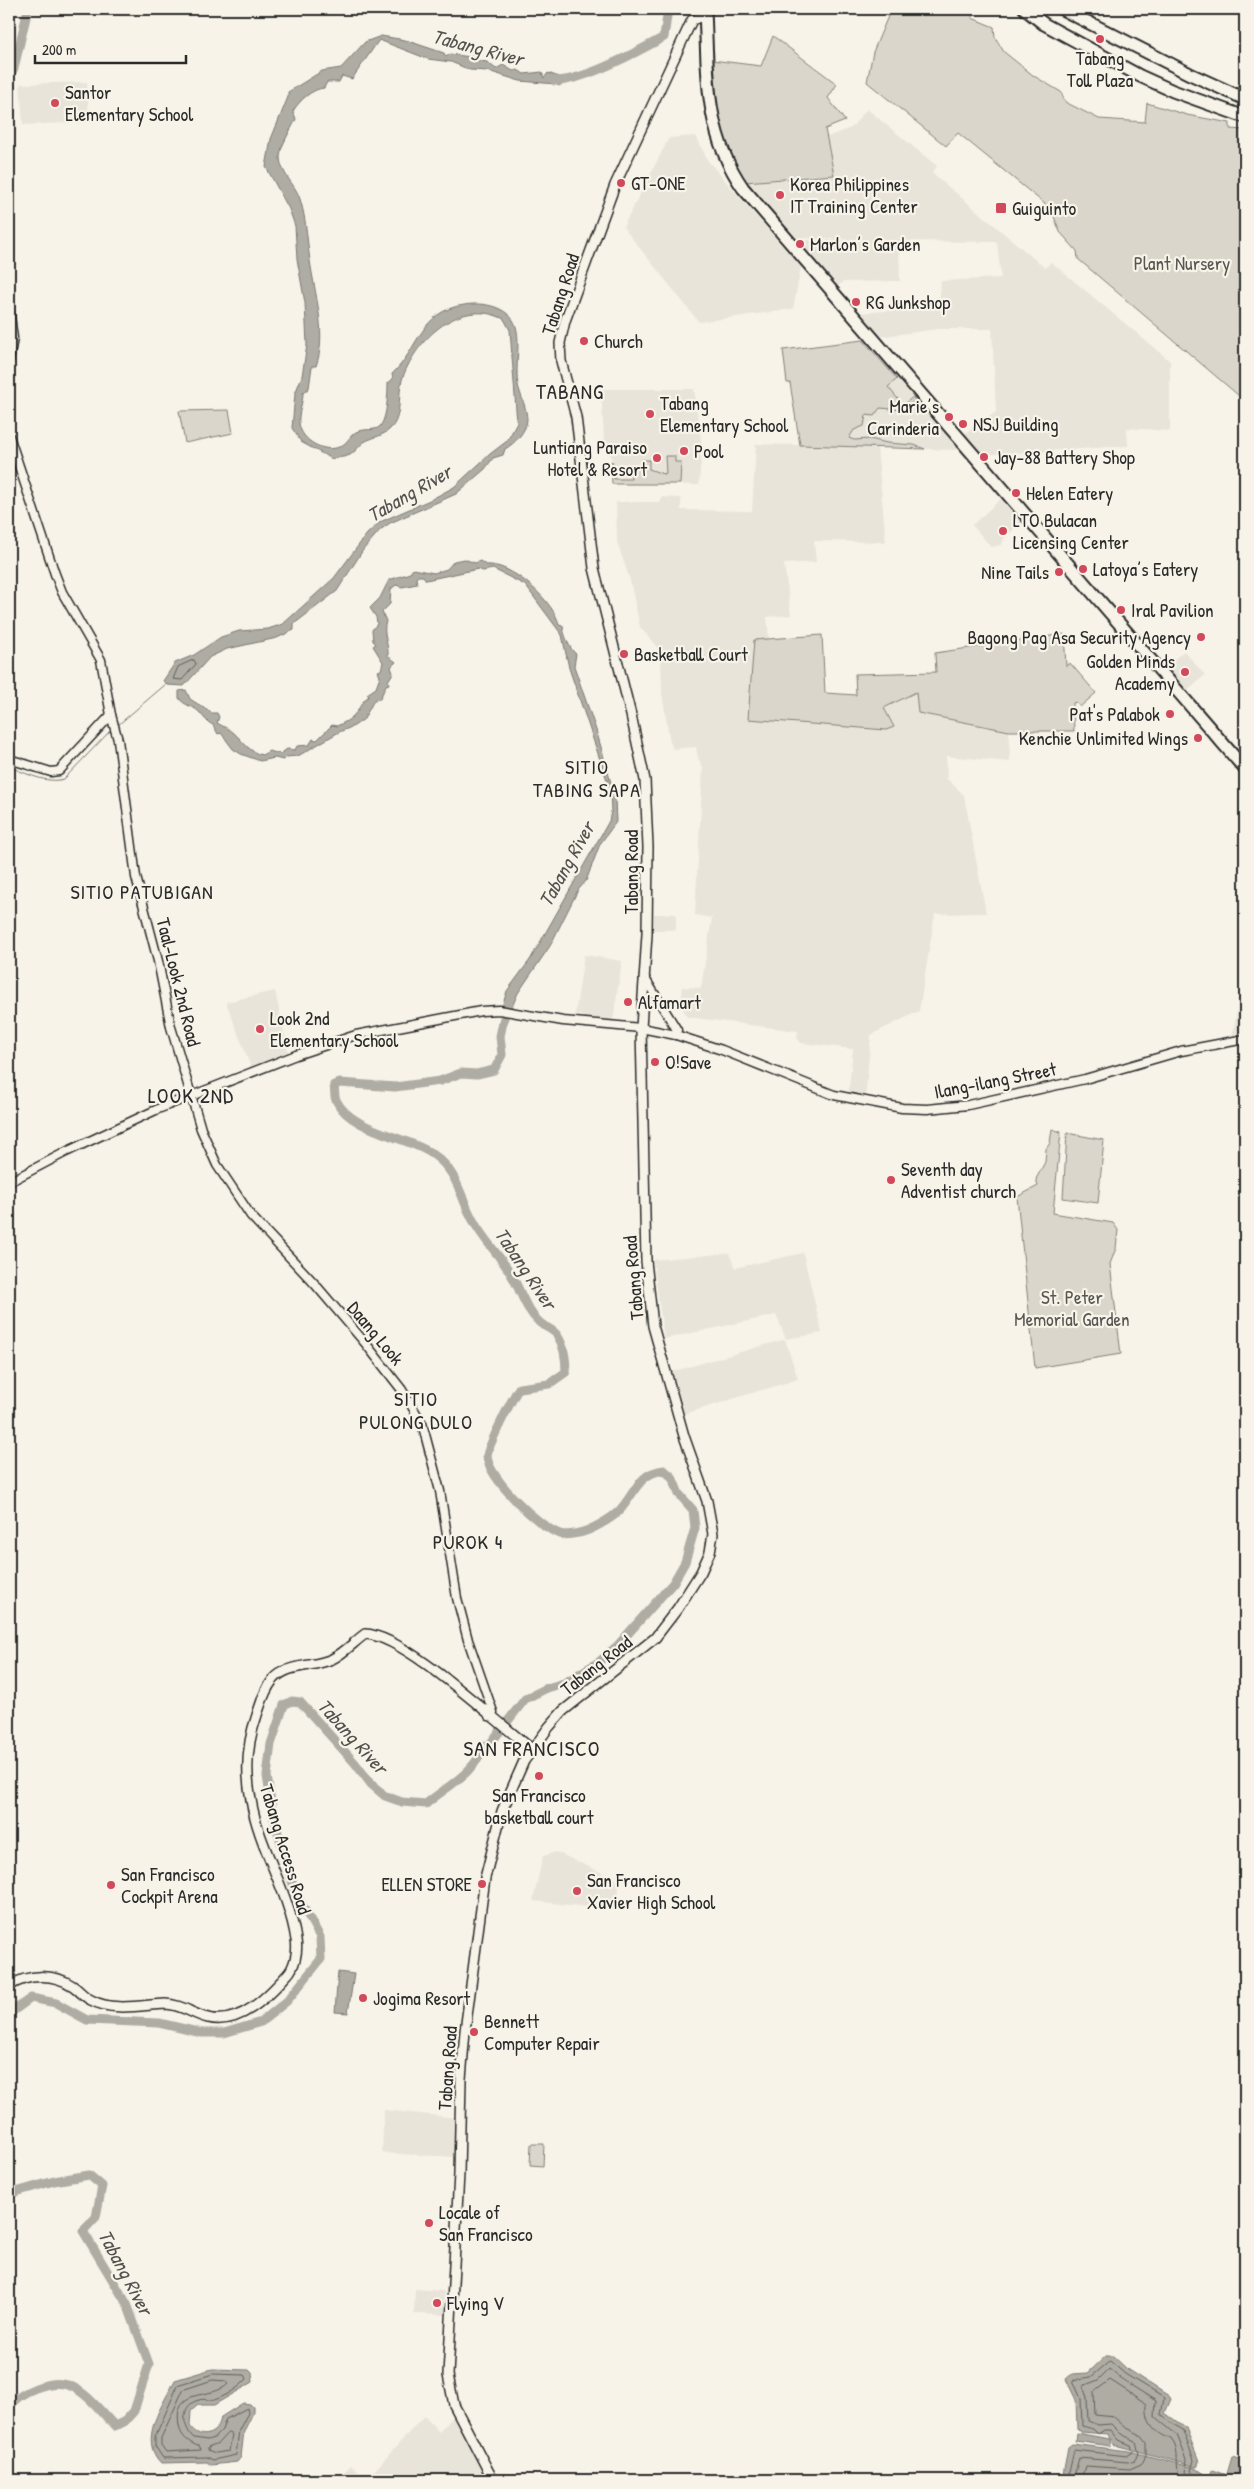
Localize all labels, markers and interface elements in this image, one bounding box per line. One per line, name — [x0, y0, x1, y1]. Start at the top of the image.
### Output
water label: Tabang River — [429, 22, 529, 74]
scale bar — [35, 32, 186, 64]
marker: Tabang Toll Plaza — [1094, 33, 1106, 45]
text: 200 m — [42, 39, 76, 60]
place label: Tabang Toll Plaza — [1067, 45, 1134, 93]
place label: Santor Elementary School — [65, 79, 194, 127]
marker: Santor Elementary School — [49, 97, 61, 109]
place label: GT-ONE — [631, 170, 686, 196]
place label: Korea Philippines IT Training Center — [790, 171, 919, 219]
marker: GT-ONE — [615, 177, 627, 189]
marker: Korea Philippines IT Training Center — [774, 189, 786, 201]
place label: Guiguinto — [1012, 195, 1076, 221]
marker: Guiguinto — [994, 201, 1008, 215]
place label: Marlon’s Garden — [810, 231, 921, 257]
marker: Marlon’s Garden — [794, 238, 806, 250]
street label: Tabang Road — [535, 249, 586, 338]
park label: Plant Nursery — [1134, 250, 1230, 276]
place label: RG Junkshop — [866, 289, 950, 315]
marker: RG Junkshop — [850, 296, 862, 308]
place label: Church — [594, 328, 643, 354]
marker: Church — [578, 335, 590, 347]
district label: TABANG — [536, 377, 604, 406]
place label: Tabang Elementary School — [660, 390, 789, 438]
place label: Marie’s Carinderia — [867, 393, 940, 441]
marker: Tabang Elementary School — [644, 408, 656, 420]
marker: Marie’s Carinderia — [943, 411, 955, 423]
place label: NSJ Building — [973, 411, 1058, 437]
marker: NSJ Building — [957, 418, 969, 430]
place label: Luntiang Paraiso Hotel & Resort — [534, 434, 647, 482]
place label: Pool — [694, 438, 724, 464]
place label: Jay-88 Battery Shop — [994, 444, 1135, 470]
marker: Pool — [678, 445, 690, 457]
marker: Jay-88 Battery Shop — [978, 451, 990, 463]
marker: Luntiang Paraiso Hotel & Resort — [651, 452, 663, 464]
water label: Tabang River — [362, 457, 459, 529]
place label: Helen Eatery — [1026, 480, 1113, 506]
marker: Helen Eatery — [1010, 487, 1022, 499]
place label: LTO Bulacan Licensing Center — [1013, 507, 1129, 555]
marker: LTO Bulacan Licensing Center — [997, 525, 1009, 537]
place label: Latoya’s Eatery — [1093, 556, 1198, 582]
place label: Nine Tails — [981, 559, 1049, 585]
marker: Latoya’s Eatery — [1077, 563, 1089, 575]
marker: Nine Tails — [1053, 566, 1065, 578]
place label: Iral Pavilion — [1131, 597, 1214, 623]
marker: Iral Pavilion — [1115, 604, 1127, 616]
place label: Bagong Pag Asa Security Agency — [968, 624, 1191, 650]
marker: Bagong Pag Asa Security Agency — [1195, 631, 1207, 643]
place label: Basketball Court — [634, 641, 748, 667]
marker: Basketball Court — [618, 648, 630, 660]
place label: Golden Minds Academy — [1086, 648, 1175, 696]
marker: Golden Minds Academy — [1179, 666, 1191, 678]
place label: Pat's Palabok — [1070, 701, 1160, 727]
marker: Pat's Palabok — [1164, 708, 1176, 720]
place label: Kenchie Unlimited Wings — [1019, 725, 1188, 751]
marker: Kenchie Unlimited Wings — [1192, 732, 1204, 744]
district label: SITIO TABING SAPA — [533, 753, 641, 803]
water label: Tabang River — [532, 815, 602, 912]
street label: Tabang Road — [618, 829, 644, 914]
district label: SITIO PATUBIGAN — [70, 878, 214, 905]
street label: Taal-Look 2nd Road — [150, 915, 208, 1050]
place label: Alfamart — [638, 989, 701, 1015]
marker: Alfamart — [622, 996, 634, 1008]
place label: Look 2nd Elementary School — [270, 1005, 399, 1053]
marker: Look 2nd Elementary School — [254, 1023, 266, 1035]
place label: O!Save — [665, 1049, 712, 1075]
street label: Ilang-ilang Street — [932, 1055, 1059, 1105]
marker: O!Save — [649, 1056, 661, 1068]
district label: LOOK 2ND — [148, 1081, 234, 1110]
place label: Seventh day Adventist church — [901, 1156, 1016, 1204]
marker: Seventh day Adventist church — [885, 1174, 897, 1186]
water label: Tabang River — [488, 1222, 564, 1317]
street label: Tabang Road — [616, 1234, 650, 1321]
park label: St. Peter Memorial Garden — [1014, 1284, 1130, 1332]
street label: Daang Look — [342, 1296, 410, 1370]
district label: SITIO PULONG DULO — [359, 1385, 473, 1435]
district label: PUROK 4 — [433, 1528, 503, 1555]
street label: Tabang Road — [555, 1628, 638, 1701]
water label: Tabang River — [311, 1692, 396, 1782]
district label: SAN FRANCISCO — [464, 1734, 600, 1763]
marker: San Francisco basketball court — [533, 1770, 545, 1782]
street label: Tabang Access Road — [254, 1781, 318, 1918]
place label: San Francisco basketball court — [485, 1782, 594, 1830]
place label: San Francisco Cockpit Arena — [121, 1861, 218, 1909]
place label: San Francisco Xavier High School — [587, 1867, 716, 1915]
place label: ELLEN STORE — [381, 1871, 473, 1897]
marker: ELLEN STORE — [476, 1878, 488, 1890]
marker: San Francisco Cockpit Arena — [105, 1879, 117, 1891]
marker: San Francisco Xavier High School — [571, 1885, 583, 1897]
place label: Jogima Resort — [373, 1985, 471, 2011]
marker: Jogima Resort — [357, 1992, 369, 2004]
place label: Bennett Computer Repair — [484, 2008, 601, 2056]
street label: Tabang Road — [431, 2025, 463, 2111]
marker: Bennett Computer Repair — [468, 2026, 480, 2038]
place label: Locale of San Francisco — [439, 2199, 533, 2247]
marker: Locale of San Francisco — [423, 2217, 435, 2229]
water label: Tabang River — [91, 2225, 161, 2322]
place label: Flying V — [446, 2290, 504, 2316]
marker: Flying V — [431, 2297, 443, 2309]

